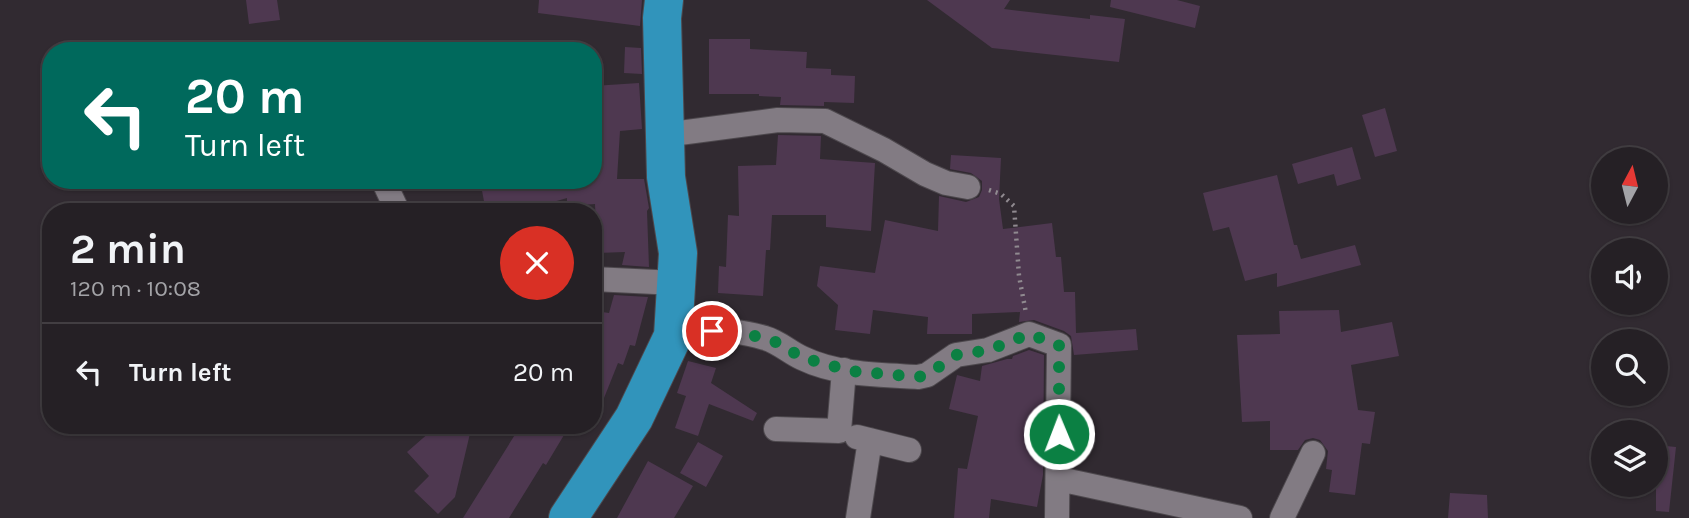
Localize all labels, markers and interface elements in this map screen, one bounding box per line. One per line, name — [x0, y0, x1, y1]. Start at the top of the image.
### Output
text: 20 m — [185, 68, 305, 125]
icon: left — [70, 70, 161, 161]
text: Turn left — [185, 127, 305, 164]
north arrow — [1591, 147, 1668, 224]
map controls — [1591, 147, 1668, 497]
text: 2 min — [70, 224, 186, 274]
button: close — [500, 226, 574, 300]
button: sound — [1591, 238, 1668, 315]
text: 120 m · 10:08 — [70, 275, 201, 302]
pin — [682, 301, 742, 361]
icon: arrive — [693, 312, 731, 350]
button: search — [1591, 329, 1668, 406]
icon: left — [70, 353, 108, 391]
text: Turn left — [129, 357, 231, 388]
text: 20 m — [513, 357, 574, 388]
position arrow — [1022, 397, 1096, 471]
button: layers — [1591, 420, 1668, 497]

